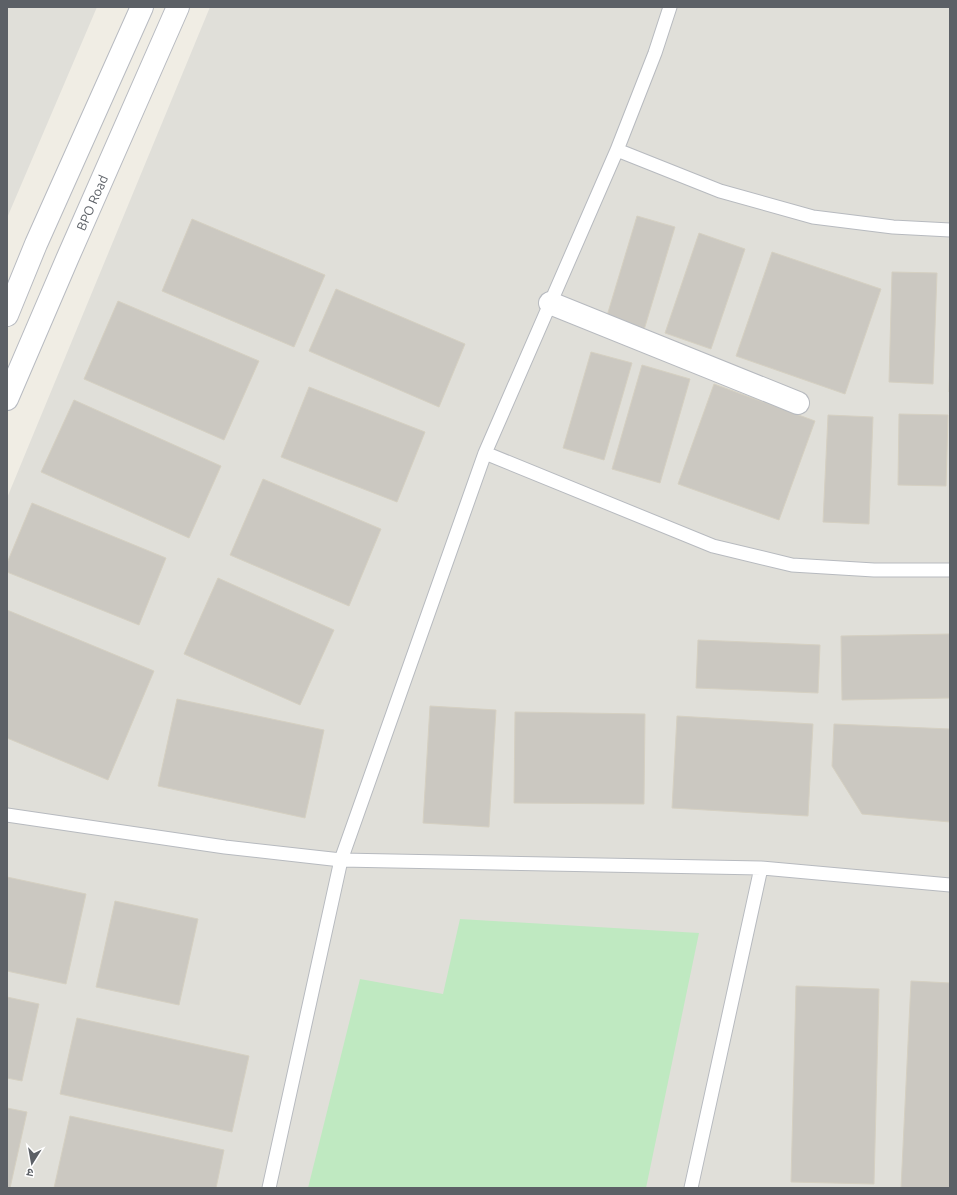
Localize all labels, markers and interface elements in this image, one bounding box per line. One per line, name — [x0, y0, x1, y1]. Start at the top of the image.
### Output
street label: BPO Road — [74, 173, 110, 232]
north arrow — [12, 1143, 52, 1183]
text: उ — [25, 1166, 34, 1179]

